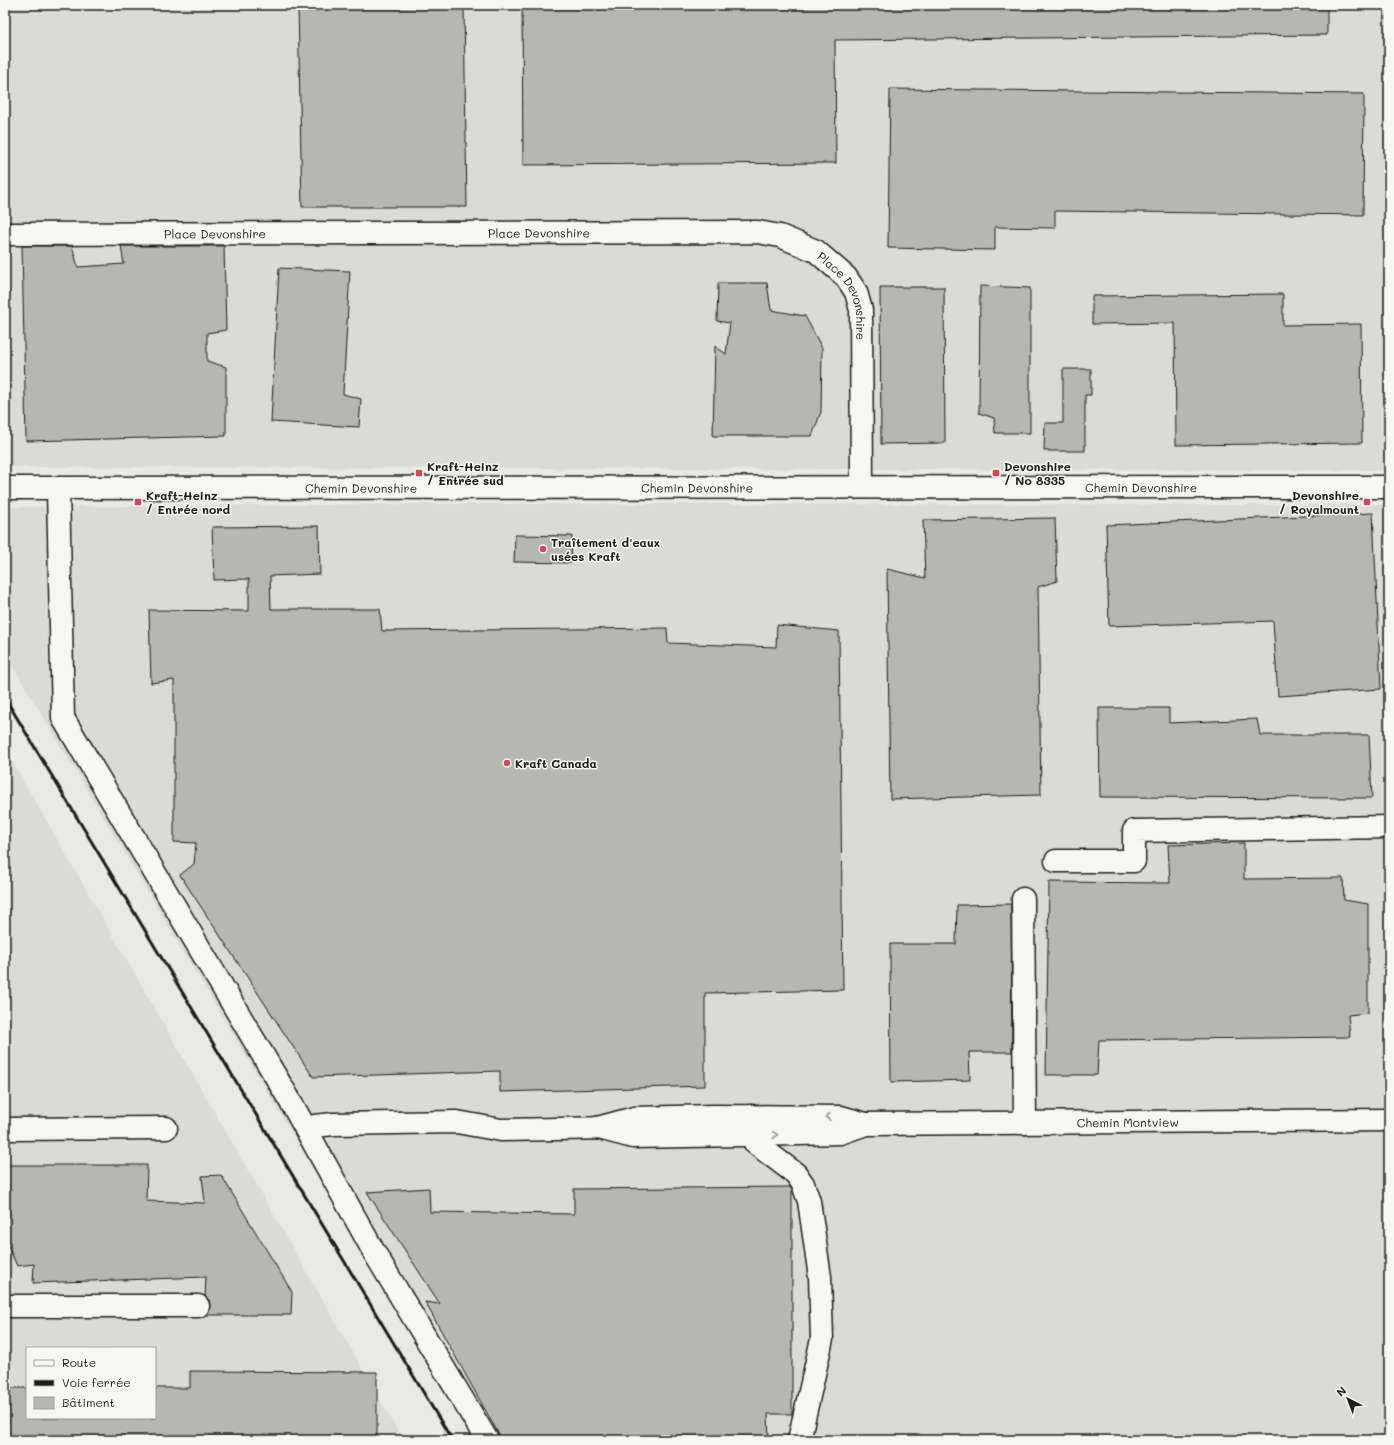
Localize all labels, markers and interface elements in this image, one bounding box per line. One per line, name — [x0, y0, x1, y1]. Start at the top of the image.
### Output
street label: Place Devonshire — [488, 224, 590, 241]
street label: Place Devonshire — [164, 225, 266, 242]
street label: Place Devonshire — [814, 248, 869, 340]
place label: Kraft-Heinz / Entrée sud — [427, 458, 504, 488]
place label: Devonshire / No 8335 — [1004, 458, 1071, 488]
marker: Kraft-Heinz / Entrée sud — [414, 468, 424, 478]
marker: Devonshire / No 8335 — [991, 468, 1001, 478]
street label: Chemin Devonshire — [641, 479, 753, 496]
street label: Chemin Devonshire — [1085, 479, 1197, 495]
street label: Chemin Devonshire — [305, 480, 417, 496]
place label: Kraft-Heinz / Entrée nord — [146, 487, 231, 517]
place label: Devonshire / Royalmount — [1279, 487, 1359, 517]
marker: Kraft-Heinz / Entrée nord — [133, 497, 143, 507]
marker: Devonshire / Royalmount — [1362, 497, 1372, 507]
place label: Traîtement d'eaux usées Kraft — [551, 534, 660, 564]
marker: Traîtement d'eaux usées Kraft — [538, 544, 548, 554]
place label: Kraft Canada — [515, 755, 597, 771]
marker: Kraft Canada — [502, 758, 512, 768]
one-way arrow — [825, 1113, 831, 1121]
street label: Chemin Montview — [1077, 1114, 1179, 1130]
one-way arrow — [772, 1131, 778, 1139]
legend — [26, 1347, 156, 1419]
text: Route — [62, 1354, 96, 1370]
text: Voie ferrée — [62, 1374, 131, 1390]
north arrow — [1328, 1379, 1368, 1419]
text: N — [1333, 1383, 1349, 1400]
text: Bâtiment — [62, 1394, 115, 1410]

